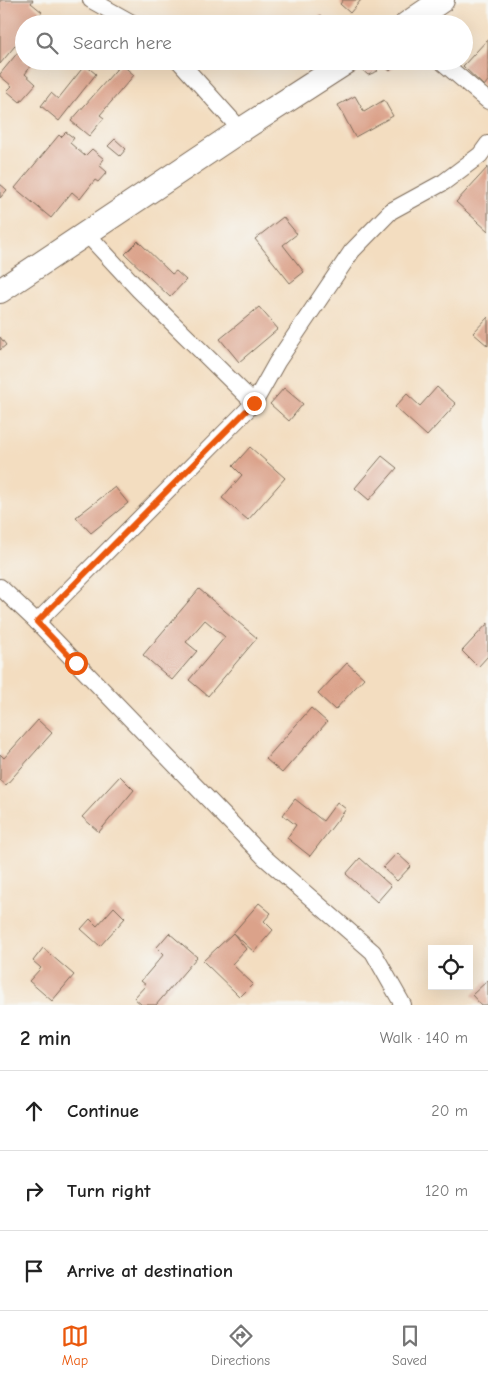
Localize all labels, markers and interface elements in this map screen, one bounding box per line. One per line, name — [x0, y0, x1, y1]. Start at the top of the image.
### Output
search box — [15, 15, 473, 70]
icon: search — [33, 29, 61, 57]
text: Search here — [73, 32, 172, 54]
route end — [243, 392, 266, 415]
route start — [65, 652, 88, 675]
map controls — [428, 945, 473, 990]
button: locate — [428, 945, 473, 990]
text: 2 min — [20, 1026, 71, 1050]
text: Walk · 140 m — [380, 1029, 468, 1047]
icon: ahead — [20, 1097, 48, 1125]
text: Continue — [67, 1100, 139, 1122]
text: 20 m — [431, 1102, 468, 1120]
icon: right — [20, 1177, 48, 1205]
text: Turn right — [67, 1180, 151, 1202]
text: 120 m — [425, 1182, 468, 1200]
icon: arrive — [20, 1257, 48, 1285]
text: Arrive at destination — [67, 1260, 233, 1282]
tab: Map — [61, 1322, 89, 1369]
tab: Directions — [211, 1322, 270, 1369]
tab: Saved — [392, 1322, 427, 1369]

